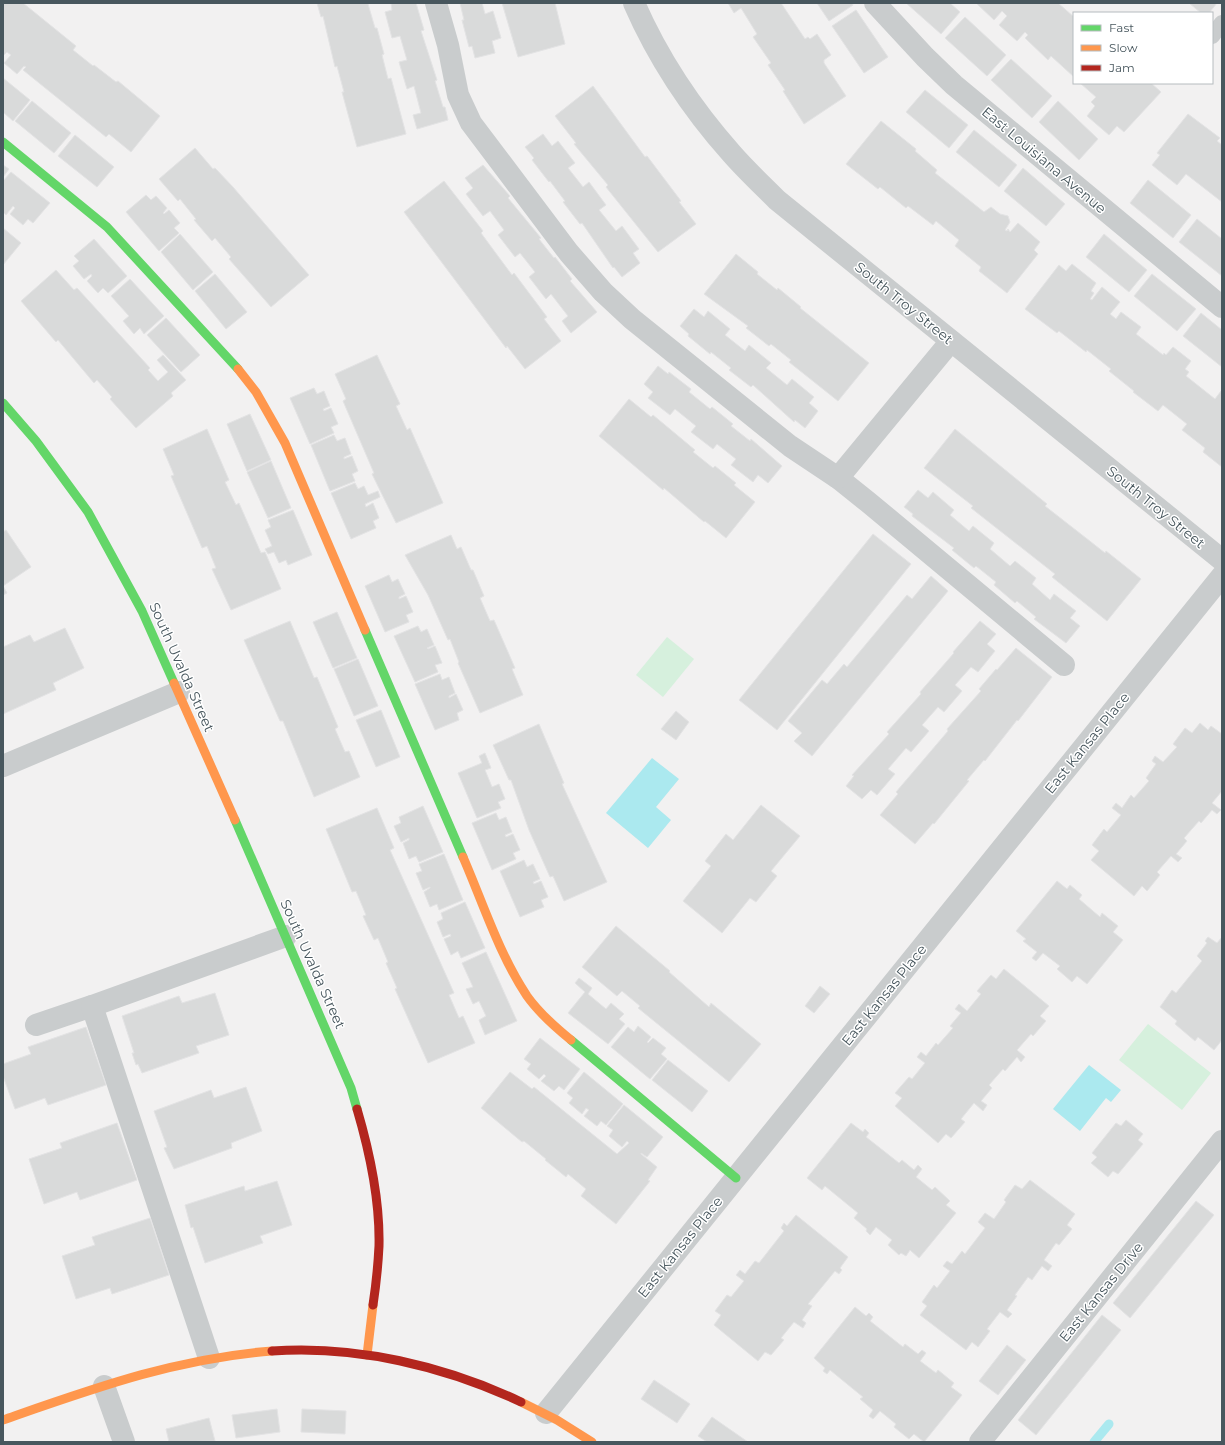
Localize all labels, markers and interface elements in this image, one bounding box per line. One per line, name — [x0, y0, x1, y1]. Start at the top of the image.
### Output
legend — [1073, 12, 1213, 84]
text: Fast — [1109, 20, 1134, 35]
text: Slow — [1109, 40, 1138, 55]
text: Jam — [1108, 60, 1135, 75]
street label: East Louisiana Avenue — [978, 103, 1110, 217]
street label: South Troy Street — [851, 258, 957, 348]
street label: South Troy Street — [1103, 462, 1209, 552]
street label: South Uvalda Street — [145, 599, 219, 735]
street label: East Kansas Place — [1041, 689, 1133, 797]
street label: South Uvalda Street — [276, 896, 350, 1032]
street label: East Kansas Place — [838, 941, 930, 1049]
street label: East Kansas Place — [634, 1193, 726, 1301]
street label: East Kansas Drive — [1055, 1238, 1147, 1346]

